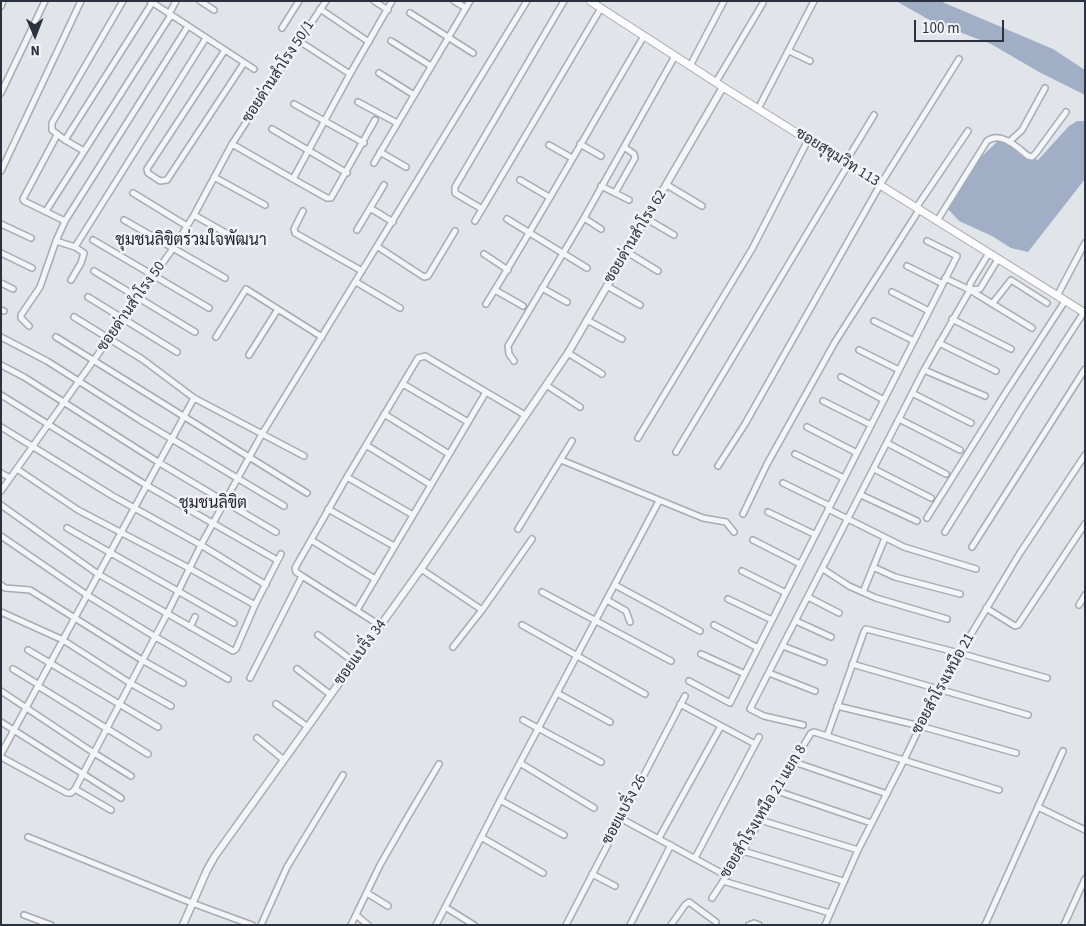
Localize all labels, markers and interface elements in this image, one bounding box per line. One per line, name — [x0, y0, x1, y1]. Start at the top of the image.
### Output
north arrow — [10, 10, 60, 60]
scale bar — [916, 10, 1006, 42]
street label: ซอยด่านสำโรง 50/1 — [239, 17, 319, 127]
text: 100 m — [922, 18, 960, 39]
text: N — [30, 40, 40, 60]
street label: ซอยสุขุมวิท 113 — [791, 125, 883, 191]
street label: ซอยด่านสำโรง 62 — [601, 187, 671, 287]
district label: ชุมชนลิขิตร่วมใจพัฒนา — [115, 231, 267, 251]
street label: ซอยด่านสำโรง 50 — [94, 258, 170, 356]
district label: ชุมชนลิขิต — [179, 494, 247, 514]
street label: ซอยแบริ่ง 34 — [331, 617, 391, 689]
street label: ซอยสำโรงเหนือ 21 — [909, 630, 979, 738]
street label: ซอยสำโรงเหนือ 21 แยก 8 — [717, 742, 811, 882]
street label: ซอยแบริ่ง 26 — [599, 772, 651, 848]

